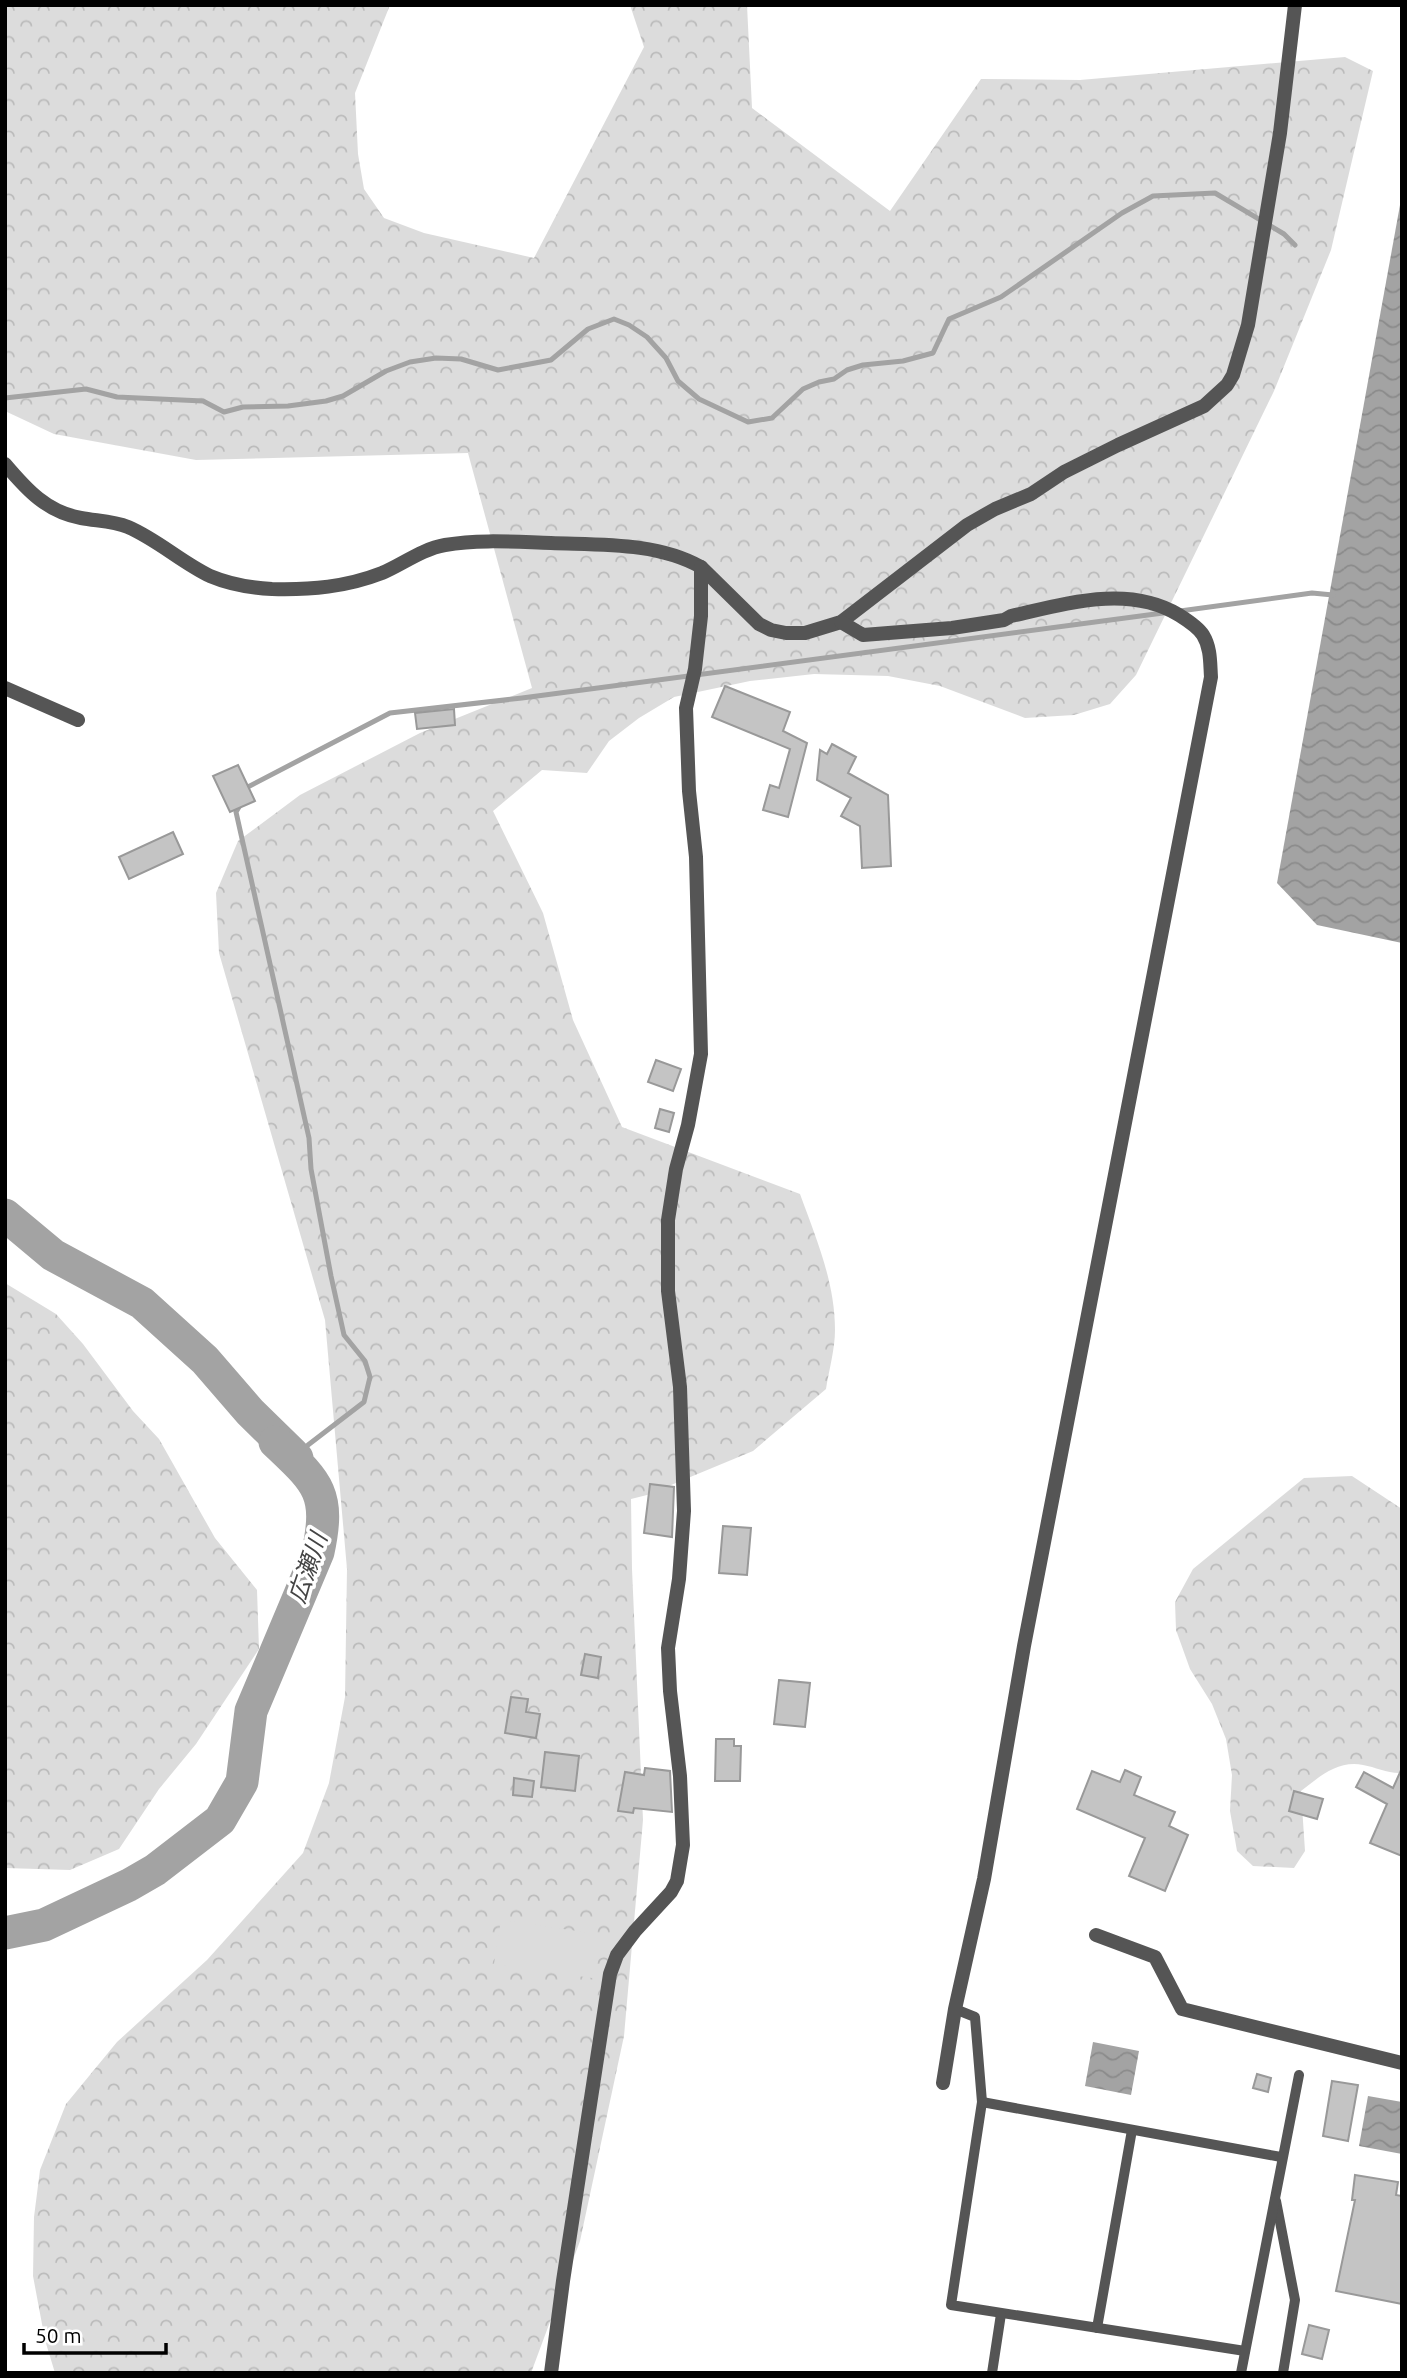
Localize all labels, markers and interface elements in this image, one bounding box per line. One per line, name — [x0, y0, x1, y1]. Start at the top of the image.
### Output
water label: 広瀬川 — [283, 1527, 333, 1606]
scale bar — [24, 2312, 166, 2356]
text: 50 m — [35, 2323, 82, 2347]

